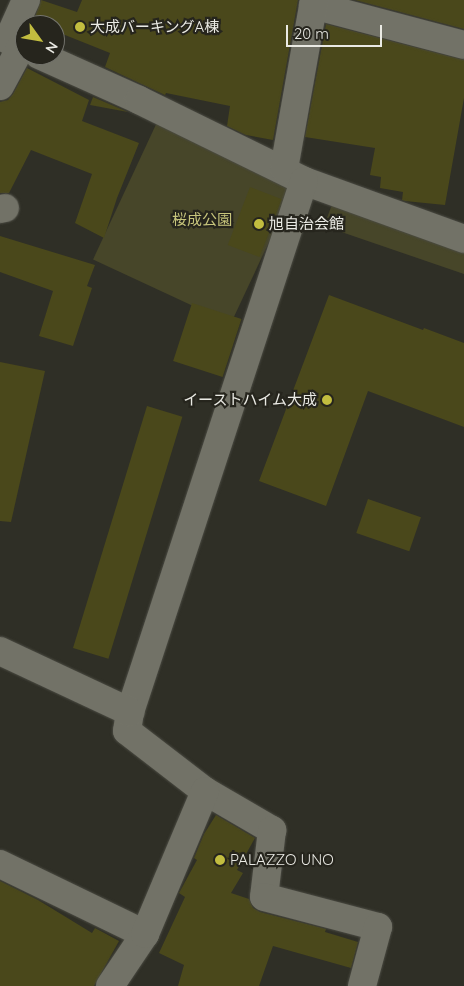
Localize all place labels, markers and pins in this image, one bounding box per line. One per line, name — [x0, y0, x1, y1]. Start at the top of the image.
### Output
place label: 大成バーキングA棟 — [90, 18, 220, 36]
marker: 大成バーキングA棟 — [74, 21, 86, 33]
place label: 旭自治会館 — [269, 215, 344, 233]
marker: 旭自治会館 — [253, 218, 265, 230]
place label: イーストハイム大成 — [182, 391, 317, 409]
marker: イーストハイム大成 — [321, 394, 333, 406]
place label: PALAZZO UNO — [230, 851, 334, 869]
marker: PALAZZO UNO — [214, 854, 226, 866]

